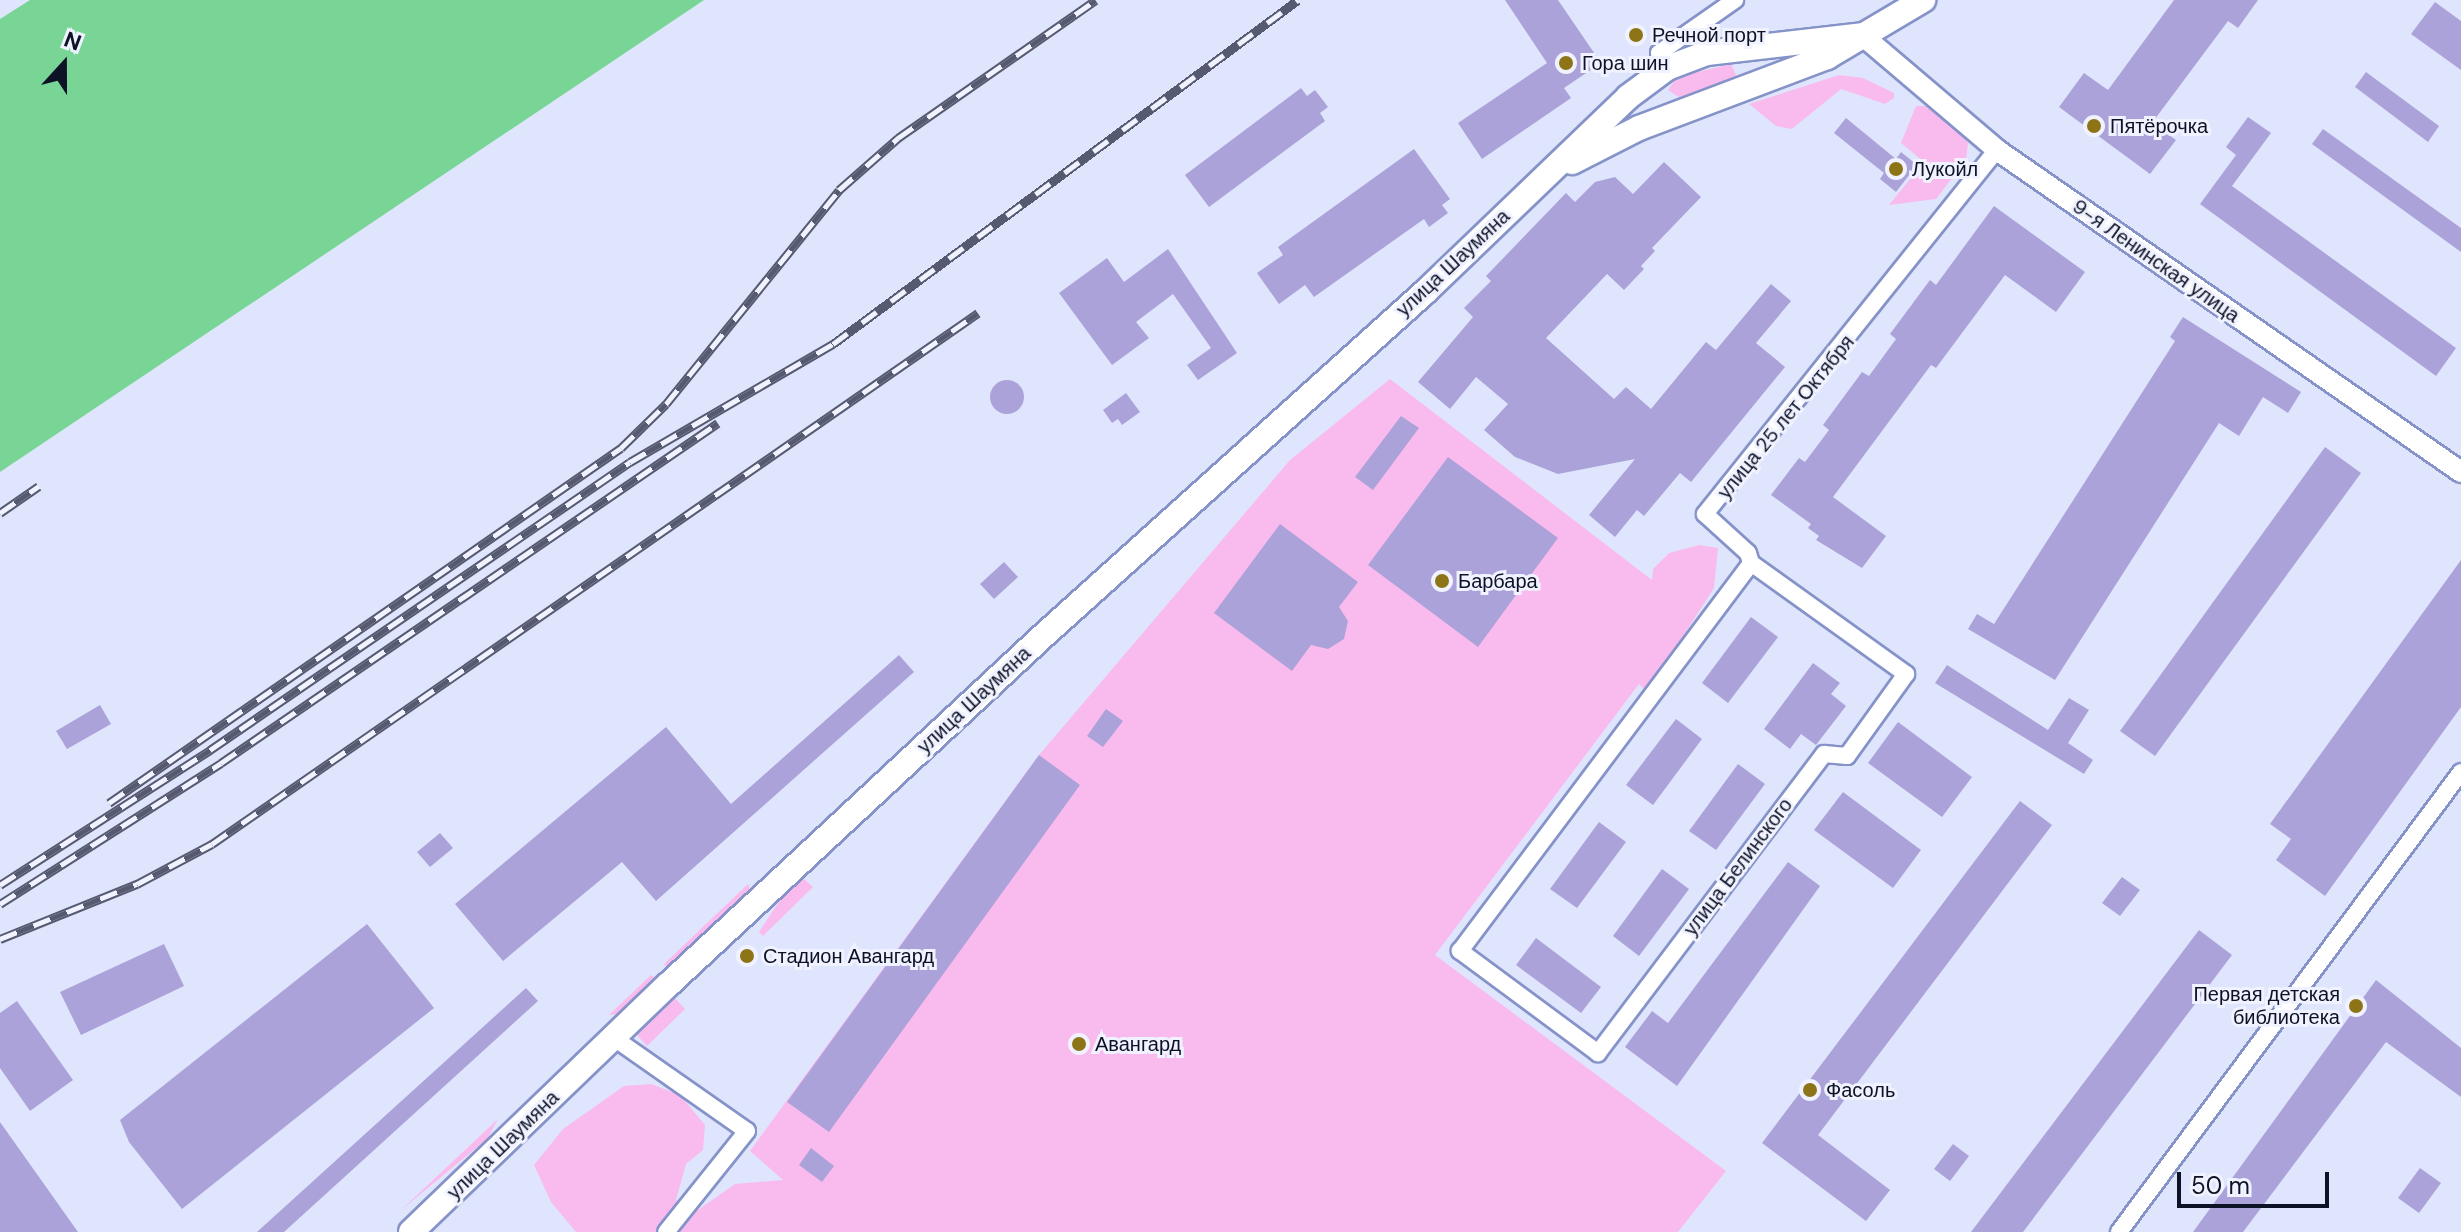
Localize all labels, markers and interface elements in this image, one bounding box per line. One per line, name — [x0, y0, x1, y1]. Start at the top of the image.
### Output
place label: Речной порт — [1652, 23, 1766, 47]
north arrow — [24, 24, 104, 104]
text: N — [60, 25, 85, 58]
marker: Речной порт — [1627, 26, 1645, 44]
place label: Гора шин — [1582, 51, 1668, 75]
marker: Гора шин — [1557, 54, 1575, 72]
place label: Пятёрочка — [2110, 114, 2208, 138]
marker: Пятёрочка — [2085, 117, 2103, 135]
place label: Лукойл — [1912, 157, 1978, 181]
marker: Лукойл — [1887, 160, 1905, 178]
street label: 9-я Ленинская улица — [2068, 194, 2244, 328]
street label: улица Шаумяна — [1391, 204, 1515, 322]
street label: улица 25 лет Октября — [1713, 330, 1859, 504]
place label: Барбара — [1458, 569, 1538, 593]
marker: Барбара — [1433, 572, 1451, 590]
street label: улица Шаумяна — [912, 641, 1036, 759]
street label: улица Белинского — [1679, 794, 1797, 940]
place label: Стадион Авангард — [763, 944, 934, 968]
marker: Стадион Авангард — [738, 947, 756, 965]
place label: Первая детская библиотека — [2193, 982, 2340, 1029]
marker: Первая детская библиотека — [2347, 997, 2365, 1015]
place label: Авангард — [1095, 1032, 1181, 1056]
marker: Авангард — [1070, 1035, 1088, 1053]
place label: Фасоль — [1826, 1078, 1895, 1102]
marker: Фасоль — [1801, 1081, 1819, 1099]
street label: улица Шаумяна — [442, 1086, 564, 1204]
scale bar — [2181, 1156, 2333, 1206]
text: 50 m — [2191, 1170, 2250, 1201]

